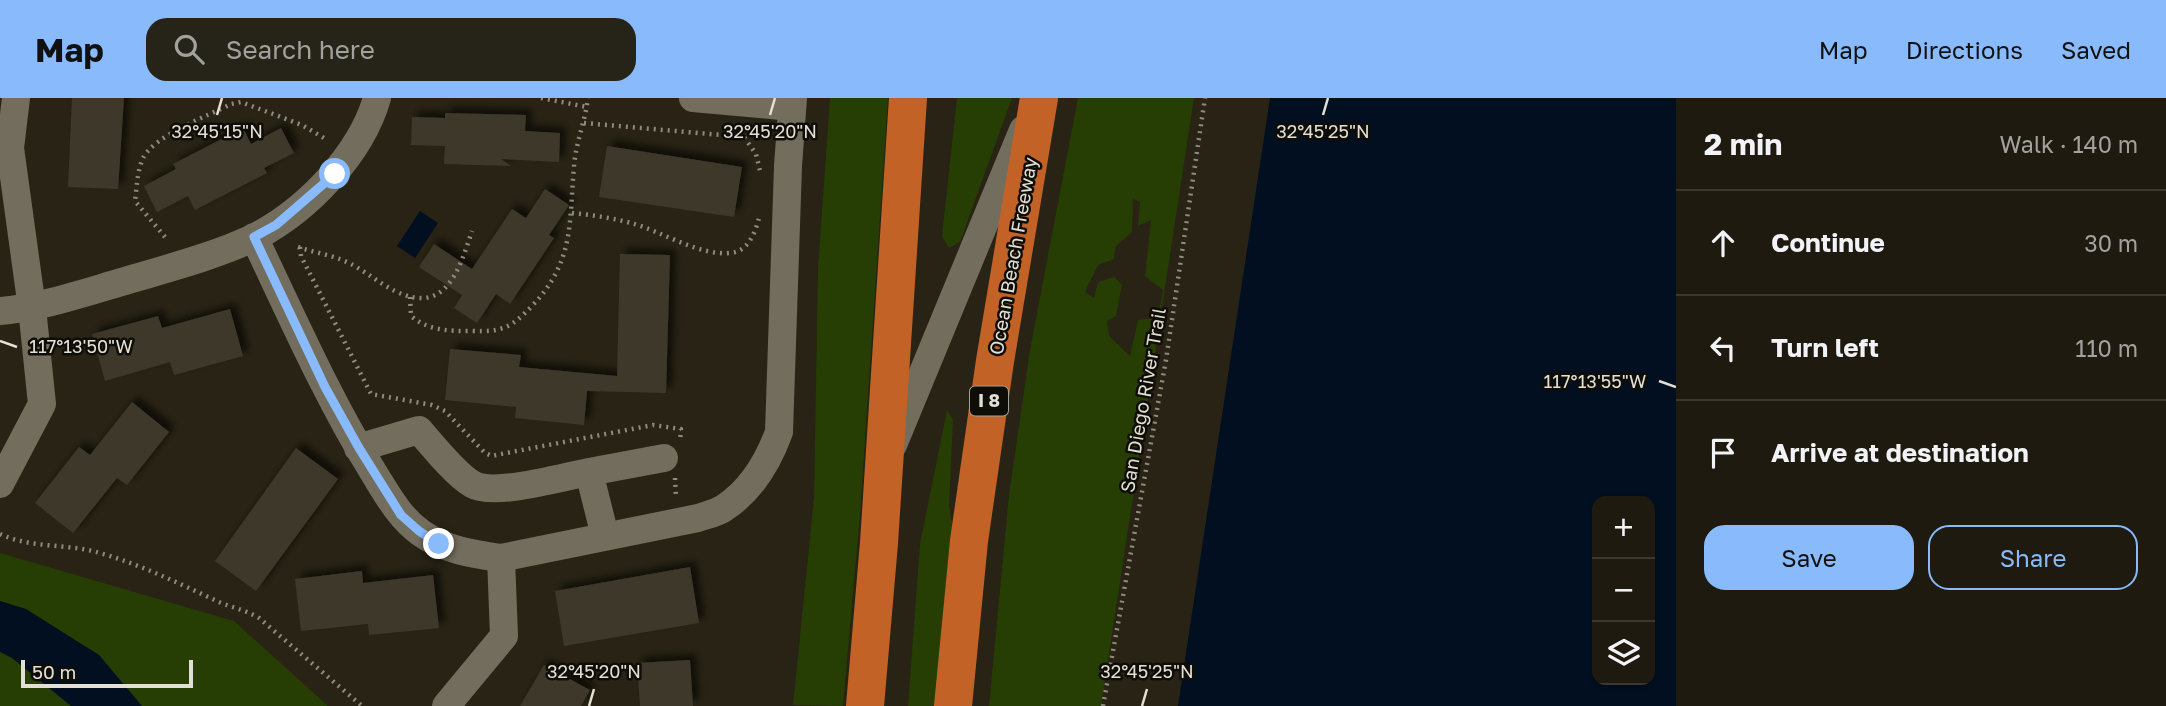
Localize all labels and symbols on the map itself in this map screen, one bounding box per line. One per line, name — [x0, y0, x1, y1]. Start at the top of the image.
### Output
text: 32°45'15"N — [171, 120, 263, 142]
text: 32°45'20"N — [723, 120, 817, 142]
text: 32°45'25"N — [1276, 120, 1370, 142]
street label: Ocean Beach Freeway — [984, 155, 1041, 357]
route start — [319, 158, 350, 189]
street label: San Diego River Trail — [1115, 306, 1170, 494]
text: 117°13'50"W — [29, 335, 133, 357]
text: 117°13'55"W — [1544, 370, 1646, 392]
road number: I 8 — [970, 386, 1008, 416]
route end — [423, 528, 454, 559]
scale bar — [21, 657, 192, 689]
text: 32°45'20"N — [547, 660, 641, 682]
text: 32°45'25"N — [1100, 660, 1194, 682]

